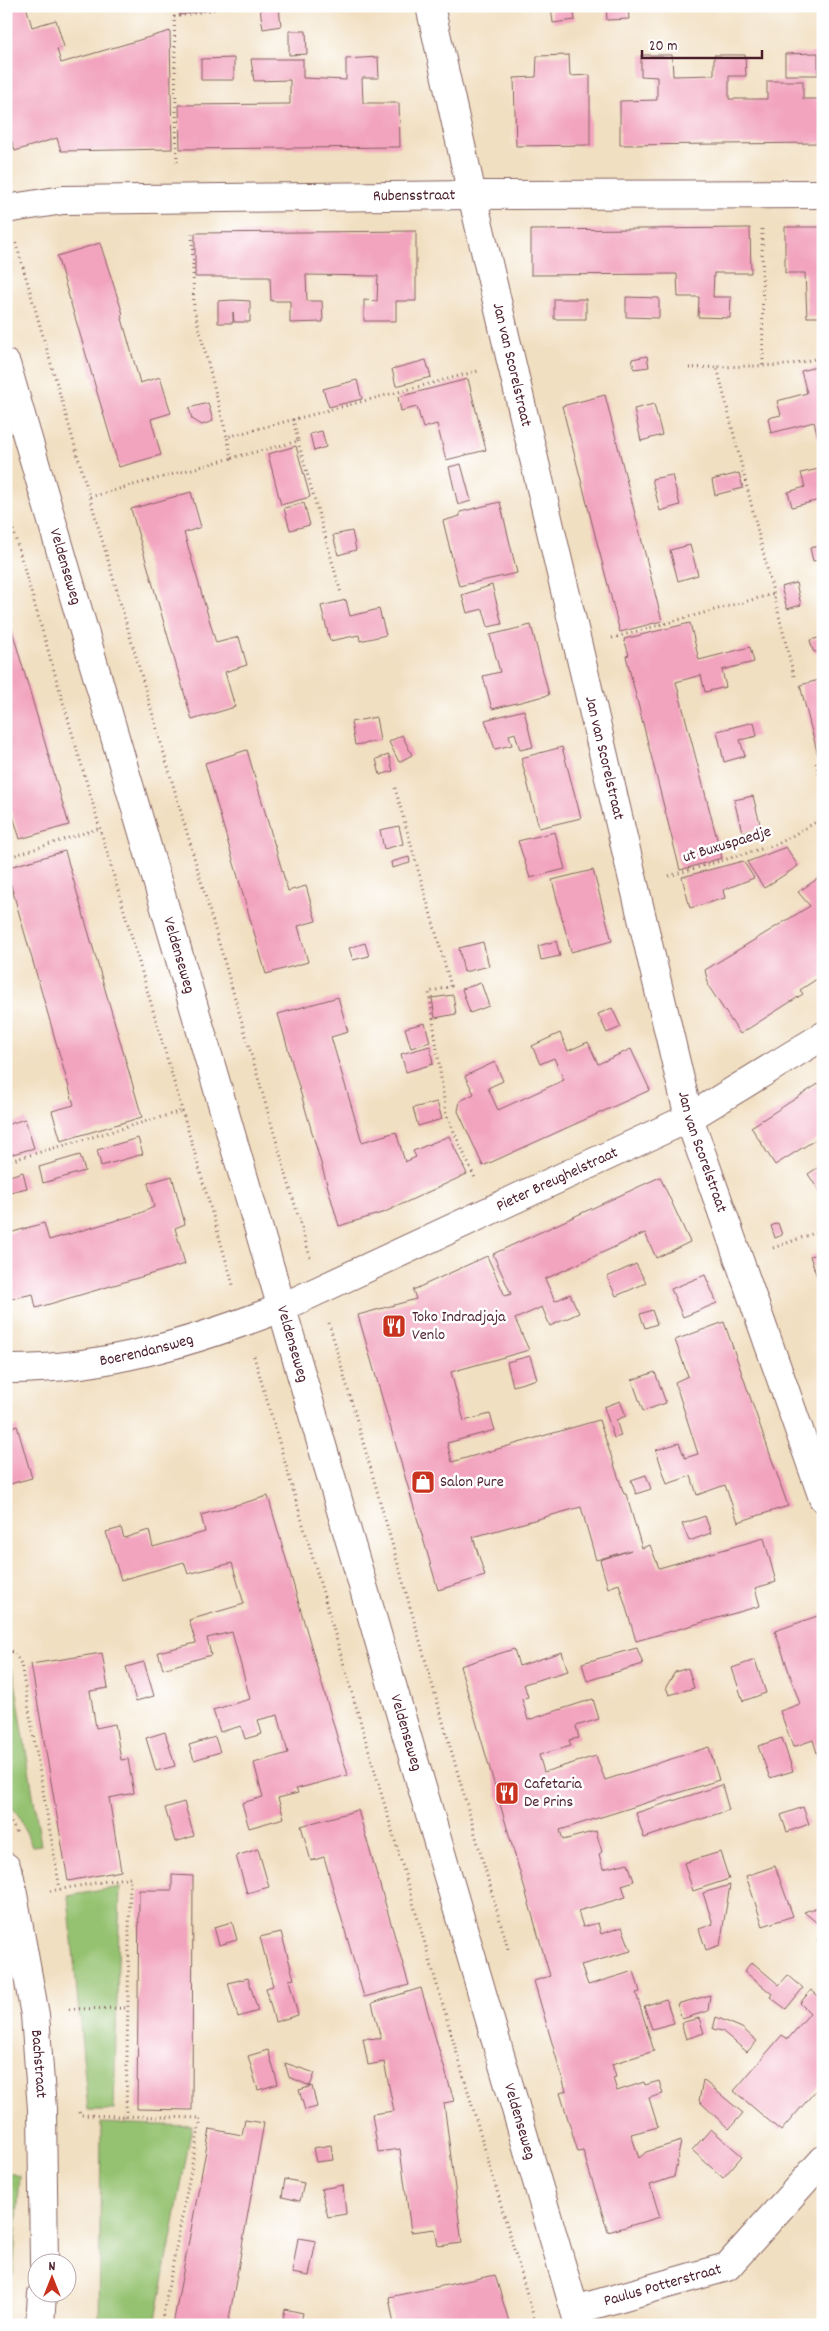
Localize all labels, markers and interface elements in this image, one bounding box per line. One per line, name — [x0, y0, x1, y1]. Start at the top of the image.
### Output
scale bar — [642, 28, 762, 60]
text: 20 m — [649, 36, 677, 58]
street label: Rubensstraat — [373, 184, 456, 208]
street label: Jan van Scorelstraat — [486, 300, 538, 429]
street label: Veldenseweg — [43, 526, 87, 608]
street label: Jan van Scorelstraat — [579, 694, 630, 822]
street label: ut Buxuspaedje — [680, 821, 774, 869]
street label: Veldenseweg — [157, 914, 201, 996]
street label: Jan van Scorelstraat — [672, 1089, 733, 1216]
street label: Pieter Breughelstraat — [492, 1141, 622, 1218]
street label: Veldenseweg — [270, 1303, 314, 1385]
place label: Toko Indradjaja Venlo — [412, 1306, 506, 1347]
restaurant icon: Toko Indradjaja Venlo — [381, 1313, 407, 1339]
street label: Boerendansweg — [98, 1328, 196, 1373]
shop icon: Salon Pure — [410, 1469, 436, 1495]
place label: Salon Pure — [440, 1471, 504, 1494]
street label: Veldenseweg — [384, 1692, 428, 1774]
place label: Cafetaria De Prins — [524, 1773, 582, 1814]
restaurant icon: Cafetaria De Prins — [494, 1780, 520, 1806]
street label: Bachstraat — [25, 2029, 53, 2099]
street label: Veldenseweg — [497, 2081, 542, 2163]
north arrow — [28, 2254, 78, 2304]
text: N — [49, 2257, 56, 2277]
street label: Paulus Potterstraat — [601, 2258, 724, 2313]

